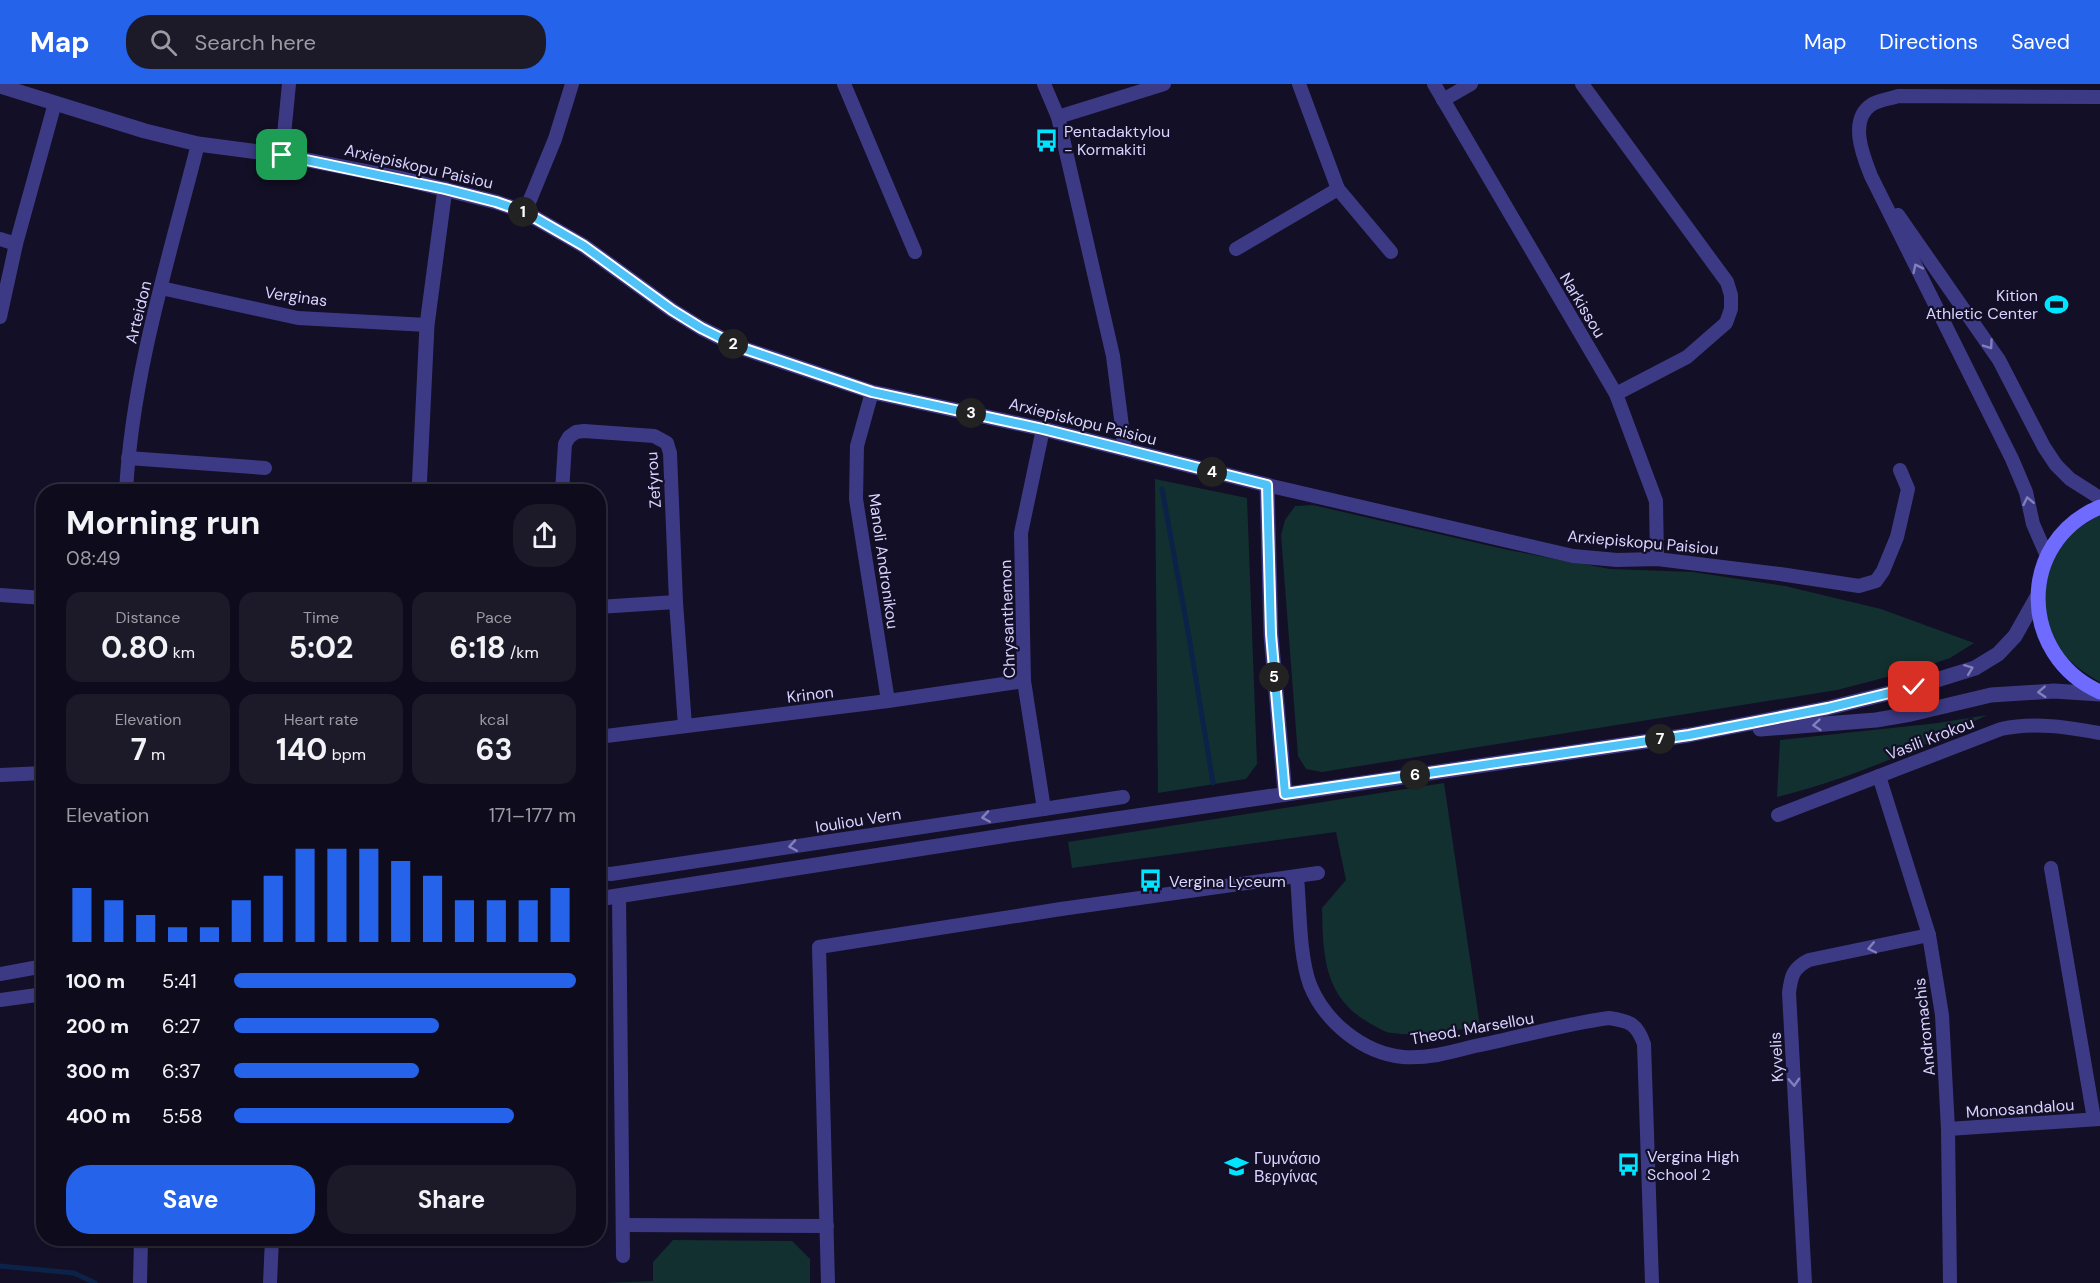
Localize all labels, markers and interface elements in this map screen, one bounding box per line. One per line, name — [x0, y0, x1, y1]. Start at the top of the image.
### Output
search box — [126, 15, 546, 69]
text: Map — [30, 24, 90, 61]
icon: search — [147, 26, 180, 59]
text: Search here — [195, 28, 316, 57]
text: Map — [1804, 28, 1846, 56]
text: Directions — [1879, 28, 1978, 56]
text: Saved — [2011, 28, 2070, 56]
place label: Pentadaktylou - Kormakiti — [1064, 121, 1170, 160]
bus stop icon: Pentadaktylou - Kormakiti — [1033, 127, 1059, 153]
pin — [256, 129, 307, 180]
icon: arrive — [265, 138, 298, 171]
street label: Arxiepiskopu Paisiou — [343, 139, 495, 194]
pin: 1 — [508, 197, 538, 227]
text: 1 — [520, 201, 526, 222]
one-way arrow — [1913, 264, 1925, 275]
street label: Narkissou — [1555, 269, 1610, 342]
street label: Arteidon — [121, 278, 156, 346]
street label: Verginas — [263, 282, 329, 311]
place label: Kition Athletic Center — [1926, 285, 2038, 324]
sports icon: Kition Athletic Center — [2043, 291, 2069, 317]
pin: 2 — [718, 329, 748, 359]
text: 2 — [728, 333, 738, 354]
one-way arrow — [1982, 338, 1993, 349]
street label: Arxiepiskopu Paisiou — [1007, 393, 1159, 450]
pin: 3 — [956, 398, 986, 428]
text: 3 — [966, 402, 976, 423]
street label: Zefyrou — [641, 451, 666, 509]
pin: 4 — [1197, 457, 1227, 487]
text: 4 — [1207, 461, 1217, 482]
street label: Manoli Andronikou — [864, 492, 903, 630]
one-way arrow — [2022, 496, 2035, 506]
text: Morning run — [66, 501, 260, 544]
button: share — [513, 504, 576, 567]
street label: Arxiepiskopu Paisiou — [1566, 525, 1719, 560]
text: 08:49 — [66, 545, 121, 571]
street label: Chrysanthemon — [995, 559, 1020, 679]
text: Distance — [116, 607, 180, 628]
text: Time — [303, 607, 339, 628]
text: Pace — [476, 607, 512, 628]
text: 0.80 — [101, 628, 169, 667]
text: 5:02 — [289, 628, 353, 667]
text: 6:18 — [449, 628, 506, 667]
text: km — [169, 642, 195, 663]
text: /km — [506, 642, 539, 663]
pin — [1888, 661, 1939, 712]
pin: 5 — [1259, 662, 1289, 692]
one-way arrow — [1963, 664, 1974, 676]
text: 5 — [1269, 666, 1279, 687]
icon: check — [1897, 670, 1930, 703]
street label: Krinon — [785, 681, 835, 708]
one-way arrow — [2037, 685, 2046, 698]
text: Elevation — [115, 709, 181, 730]
text: Heart rate — [284, 709, 358, 730]
text: kcal — [480, 709, 508, 730]
street label: Vasili Krokou — [1883, 712, 1977, 765]
one-way arrow — [1813, 718, 1822, 731]
pin: 7 — [1645, 724, 1675, 754]
text: 7 — [1656, 728, 1664, 749]
text: 7 — [131, 730, 147, 769]
text: 140 — [276, 730, 328, 769]
text: 63 — [475, 730, 513, 769]
text: m — [147, 744, 165, 765]
text: bpm — [328, 744, 366, 765]
pin: 6 — [1400, 760, 1430, 790]
text: 6 — [1410, 764, 1420, 785]
text: Elevation — [66, 802, 149, 828]
text: 171–177 m — [489, 802, 576, 828]
street label: Iouliou Vern — [814, 803, 902, 838]
one-way arrow — [982, 811, 991, 823]
one-way arrow — [789, 840, 798, 852]
bus stop icon: Vergina Lyceum — [1138, 868, 1164, 894]
place label: Vergina Lyceum — [1169, 871, 1286, 892]
one-way arrow — [1867, 941, 1877, 954]
text: 100 m — [66, 968, 125, 994]
text: 5:41 — [162, 968, 197, 994]
street label: Andromachis — [1909, 977, 1940, 1077]
street label: Theod. Marsellou — [1409, 1007, 1536, 1050]
text: 200 m — [66, 1013, 129, 1039]
text: 6:27 — [162, 1013, 200, 1039]
street label: Kyvelis — [1765, 1031, 1788, 1082]
text: 300 m — [66, 1058, 130, 1084]
text: 6:37 — [162, 1058, 201, 1084]
one-way arrow — [1788, 1078, 1801, 1087]
street label: Monosandalou — [1965, 1094, 2075, 1123]
text: 400 m — [66, 1103, 131, 1129]
text: 5:58 — [162, 1103, 203, 1129]
place label: Vergina High School 2 — [1647, 1146, 1739, 1185]
place label: Γυμνάσιο Βεργίνας — [1254, 1148, 1320, 1187]
bus stop icon: Vergina High School 2 — [1616, 1152, 1642, 1178]
school or university icon: Γυμνάσιο Βεργίνας — [1223, 1154, 1249, 1180]
button: Save — [66, 1165, 315, 1234]
button: Share — [327, 1165, 576, 1234]

